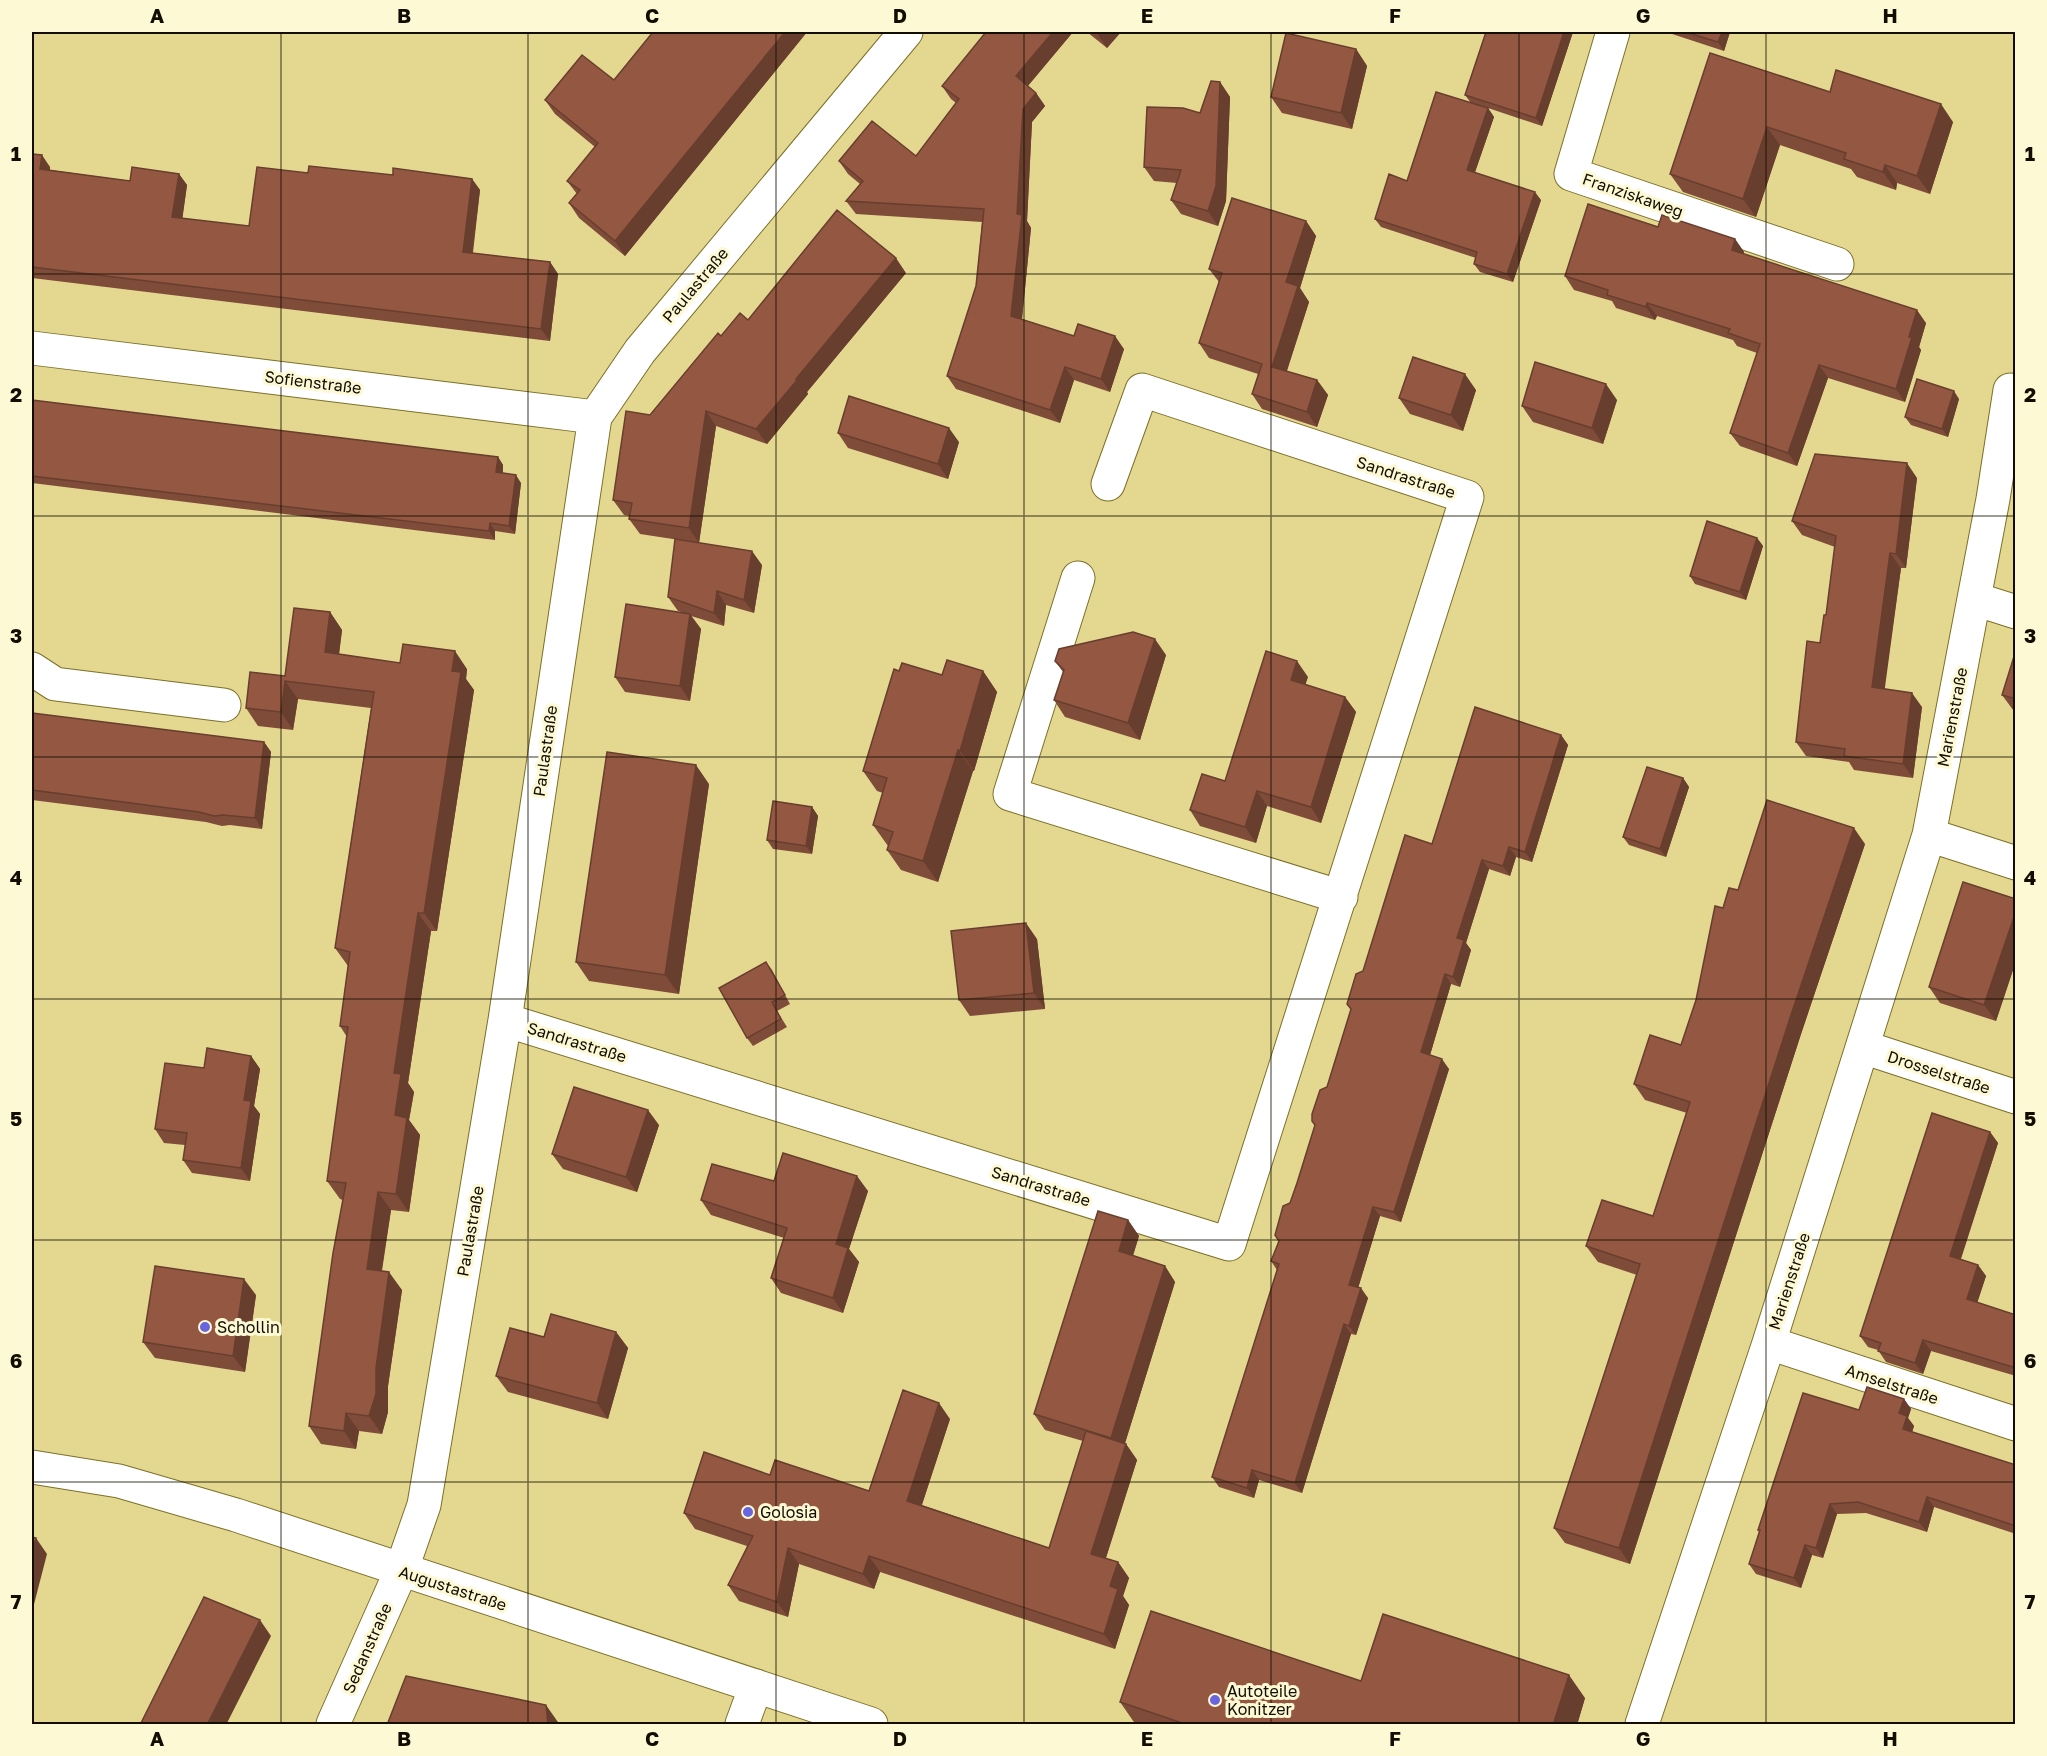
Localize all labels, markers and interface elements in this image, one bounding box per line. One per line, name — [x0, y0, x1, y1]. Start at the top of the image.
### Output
text: A — [150, 3, 164, 27]
text: B — [397, 3, 411, 27]
text: C — [645, 3, 659, 27]
text: D — [893, 3, 907, 27]
text: E — [1141, 3, 1153, 27]
text: F — [1389, 3, 1401, 27]
text: G — [1636, 3, 1650, 27]
text: H — [1882, 3, 1898, 27]
text: 1 — [11, 141, 21, 165]
text: 1 — [2025, 141, 2035, 165]
street label: Franziskaweg — [1580, 168, 1686, 222]
street label: Paulastraße — [658, 243, 732, 327]
street label: Sofienstraße — [263, 366, 363, 398]
text: 2 — [10, 382, 22, 406]
text: 2 — [2024, 382, 2036, 406]
street label: Sandrastraße — [1354, 452, 1458, 502]
text: 3 — [10, 623, 22, 647]
text: 3 — [2024, 623, 2036, 647]
street label: Marienstraße — [1933, 666, 1971, 768]
street label: Paulastraße — [529, 704, 561, 798]
text: 4 — [10, 865, 22, 889]
text: 4 — [2024, 865, 2036, 889]
street label: Sandrastraße — [525, 1017, 629, 1067]
street label: Drosselstraße — [1885, 1046, 1993, 1098]
text: 5 — [10, 1106, 22, 1130]
text: 5 — [2024, 1106, 2036, 1130]
street label: Sandrastraße — [989, 1161, 1093, 1211]
street label: Paulastraße — [452, 1184, 488, 1278]
street label: Marienstraße — [1764, 1230, 1814, 1332]
place label: Schollin — [217, 1317, 280, 1337]
marker: Schollin — [198, 1320, 212, 1334]
text: 6 — [10, 1348, 22, 1372]
text: 6 — [2024, 1348, 2036, 1372]
street label: Amselstraße — [1843, 1360, 1941, 1408]
place label: Golosia — [760, 1502, 817, 1522]
marker: Golosia — [741, 1505, 755, 1519]
street label: Augustastraße — [397, 1561, 509, 1615]
text: 7 — [11, 1589, 22, 1613]
text: 7 — [2025, 1589, 2036, 1613]
street label: Sedanstraße — [338, 1600, 396, 1696]
place label: Autoteile Konitzer — [1227, 1681, 1297, 1719]
marker: Autoteile Konitzer — [1208, 1693, 1222, 1707]
text: A — [150, 1726, 164, 1750]
text: B — [397, 1726, 411, 1750]
text: C — [645, 1726, 659, 1750]
text: D — [893, 1726, 907, 1750]
text: E — [1141, 1726, 1153, 1750]
text: F — [1389, 1726, 1401, 1750]
text: G — [1636, 1726, 1650, 1750]
text: H — [1882, 1726, 1898, 1750]

